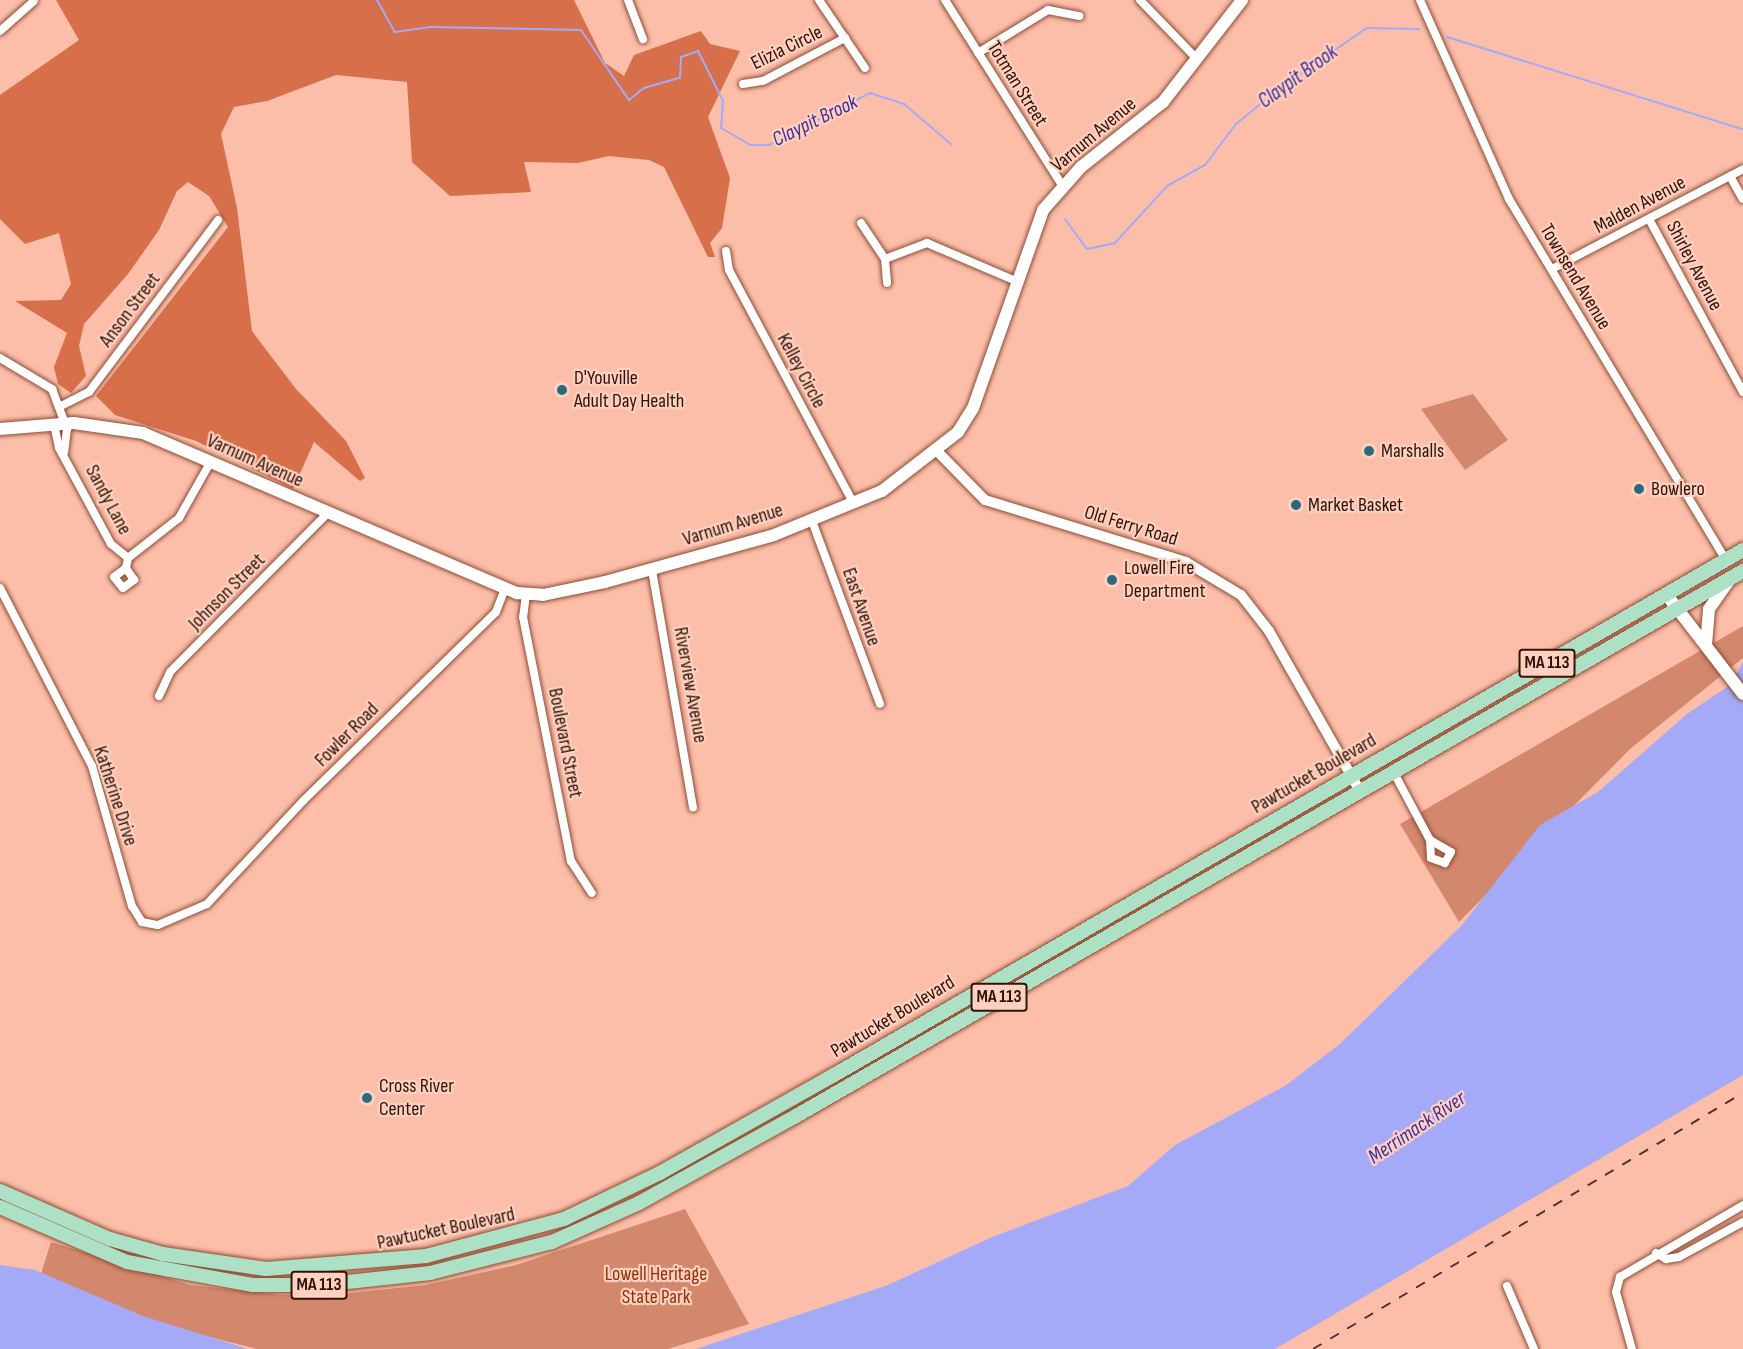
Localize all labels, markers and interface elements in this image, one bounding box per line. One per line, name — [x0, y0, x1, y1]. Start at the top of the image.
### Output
street label: Elizia Circle — [747, 20, 827, 76]
street label: Totman Street — [981, 37, 1053, 131]
water label: Claypit Brook — [1253, 40, 1343, 114]
water label: Claypit Brook — [768, 90, 862, 152]
street label: Varnum Avenue — [1047, 92, 1141, 178]
street label: Malden Avenue — [1590, 171, 1690, 239]
street label: Shirley Avenue — [1660, 217, 1728, 315]
street label: Townsend Avenue — [1534, 220, 1616, 334]
street label: Anson Street — [94, 268, 166, 352]
street label: Kelley Circle — [771, 329, 831, 413]
place label: D'Youville Adult Day Health — [574, 366, 684, 413]
marker: D'Youville Adult Day Health — [555, 383, 569, 397]
street label: Varnum Avenue — [203, 429, 307, 493]
place label: Marshalls — [1381, 439, 1444, 463]
marker: Marshalls — [1362, 444, 1376, 458]
street label: Sandy Lane — [80, 461, 136, 539]
place label: Bowlero — [1651, 477, 1705, 501]
marker: Bowlero — [1632, 482, 1646, 496]
place label: Market Basket — [1308, 493, 1403, 517]
street label: Varnum Avenue — [680, 498, 786, 552]
marker: Market Basket — [1289, 498, 1303, 512]
street label: Old Ferry Road — [1081, 500, 1181, 552]
street label: Johnson Street — [184, 549, 270, 635]
place label: Lowell Fire Department — [1124, 556, 1206, 603]
street label: East Avenue — [836, 565, 886, 649]
marker: Lowell Fire Department — [1105, 573, 1119, 587]
street label: Riverview Avenue — [668, 625, 712, 745]
road number: MA 113 — [1518, 648, 1576, 678]
street label: Boulevard Street — [543, 686, 587, 800]
street label: Fowler Road — [310, 698, 384, 772]
street label: Pawtucket Boulevard — [1247, 729, 1381, 819]
street label: Katherine Drive — [88, 743, 142, 849]
street label: Pawtucket Boulevard — [827, 971, 959, 1063]
road number: MA 113 — [970, 982, 1028, 1012]
place label: Cross River Center — [379, 1074, 454, 1121]
water label: Merrimack River — [1363, 1086, 1471, 1170]
marker: Cross River Center — [360, 1091, 374, 1105]
street label: Pawtucket Boulevard — [375, 1203, 517, 1255]
park label: Lowell Heritage State Park — [605, 1262, 707, 1309]
road number: MA 113 — [290, 1270, 348, 1300]

